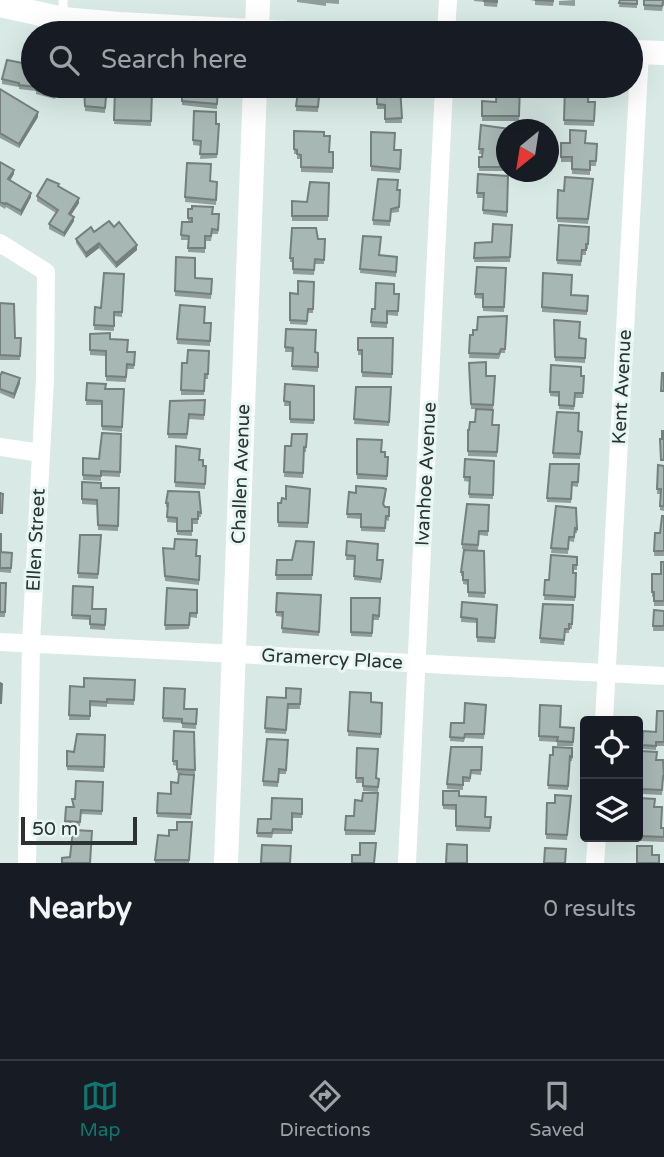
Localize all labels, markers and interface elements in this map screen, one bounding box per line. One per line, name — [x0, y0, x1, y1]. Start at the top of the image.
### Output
search box — [21, 21, 643, 98]
icon: search — [45, 41, 83, 79]
text: Search here — [101, 44, 247, 75]
north arrow — [496, 119, 559, 182]
street label: Kent Avenue — [608, 329, 636, 445]
street label: Ivanhoe Avenue — [411, 401, 441, 547]
street label: Challen Avenue — [228, 404, 254, 544]
street label: Ellen Street — [22, 488, 50, 592]
street label: Gramercy Place — [261, 644, 403, 674]
map controls — [580, 716, 643, 842]
button: locate — [580, 716, 643, 779]
button: layers — [580, 779, 643, 842]
scale bar — [21, 814, 136, 846]
text: 50 m — [32, 818, 78, 840]
text: Nearby — [28, 890, 132, 927]
text: 0 results — [543, 895, 636, 923]
tab: Map — [80, 1077, 121, 1141]
tab: Directions — [280, 1077, 371, 1141]
tab: Saved — [530, 1077, 584, 1141]

